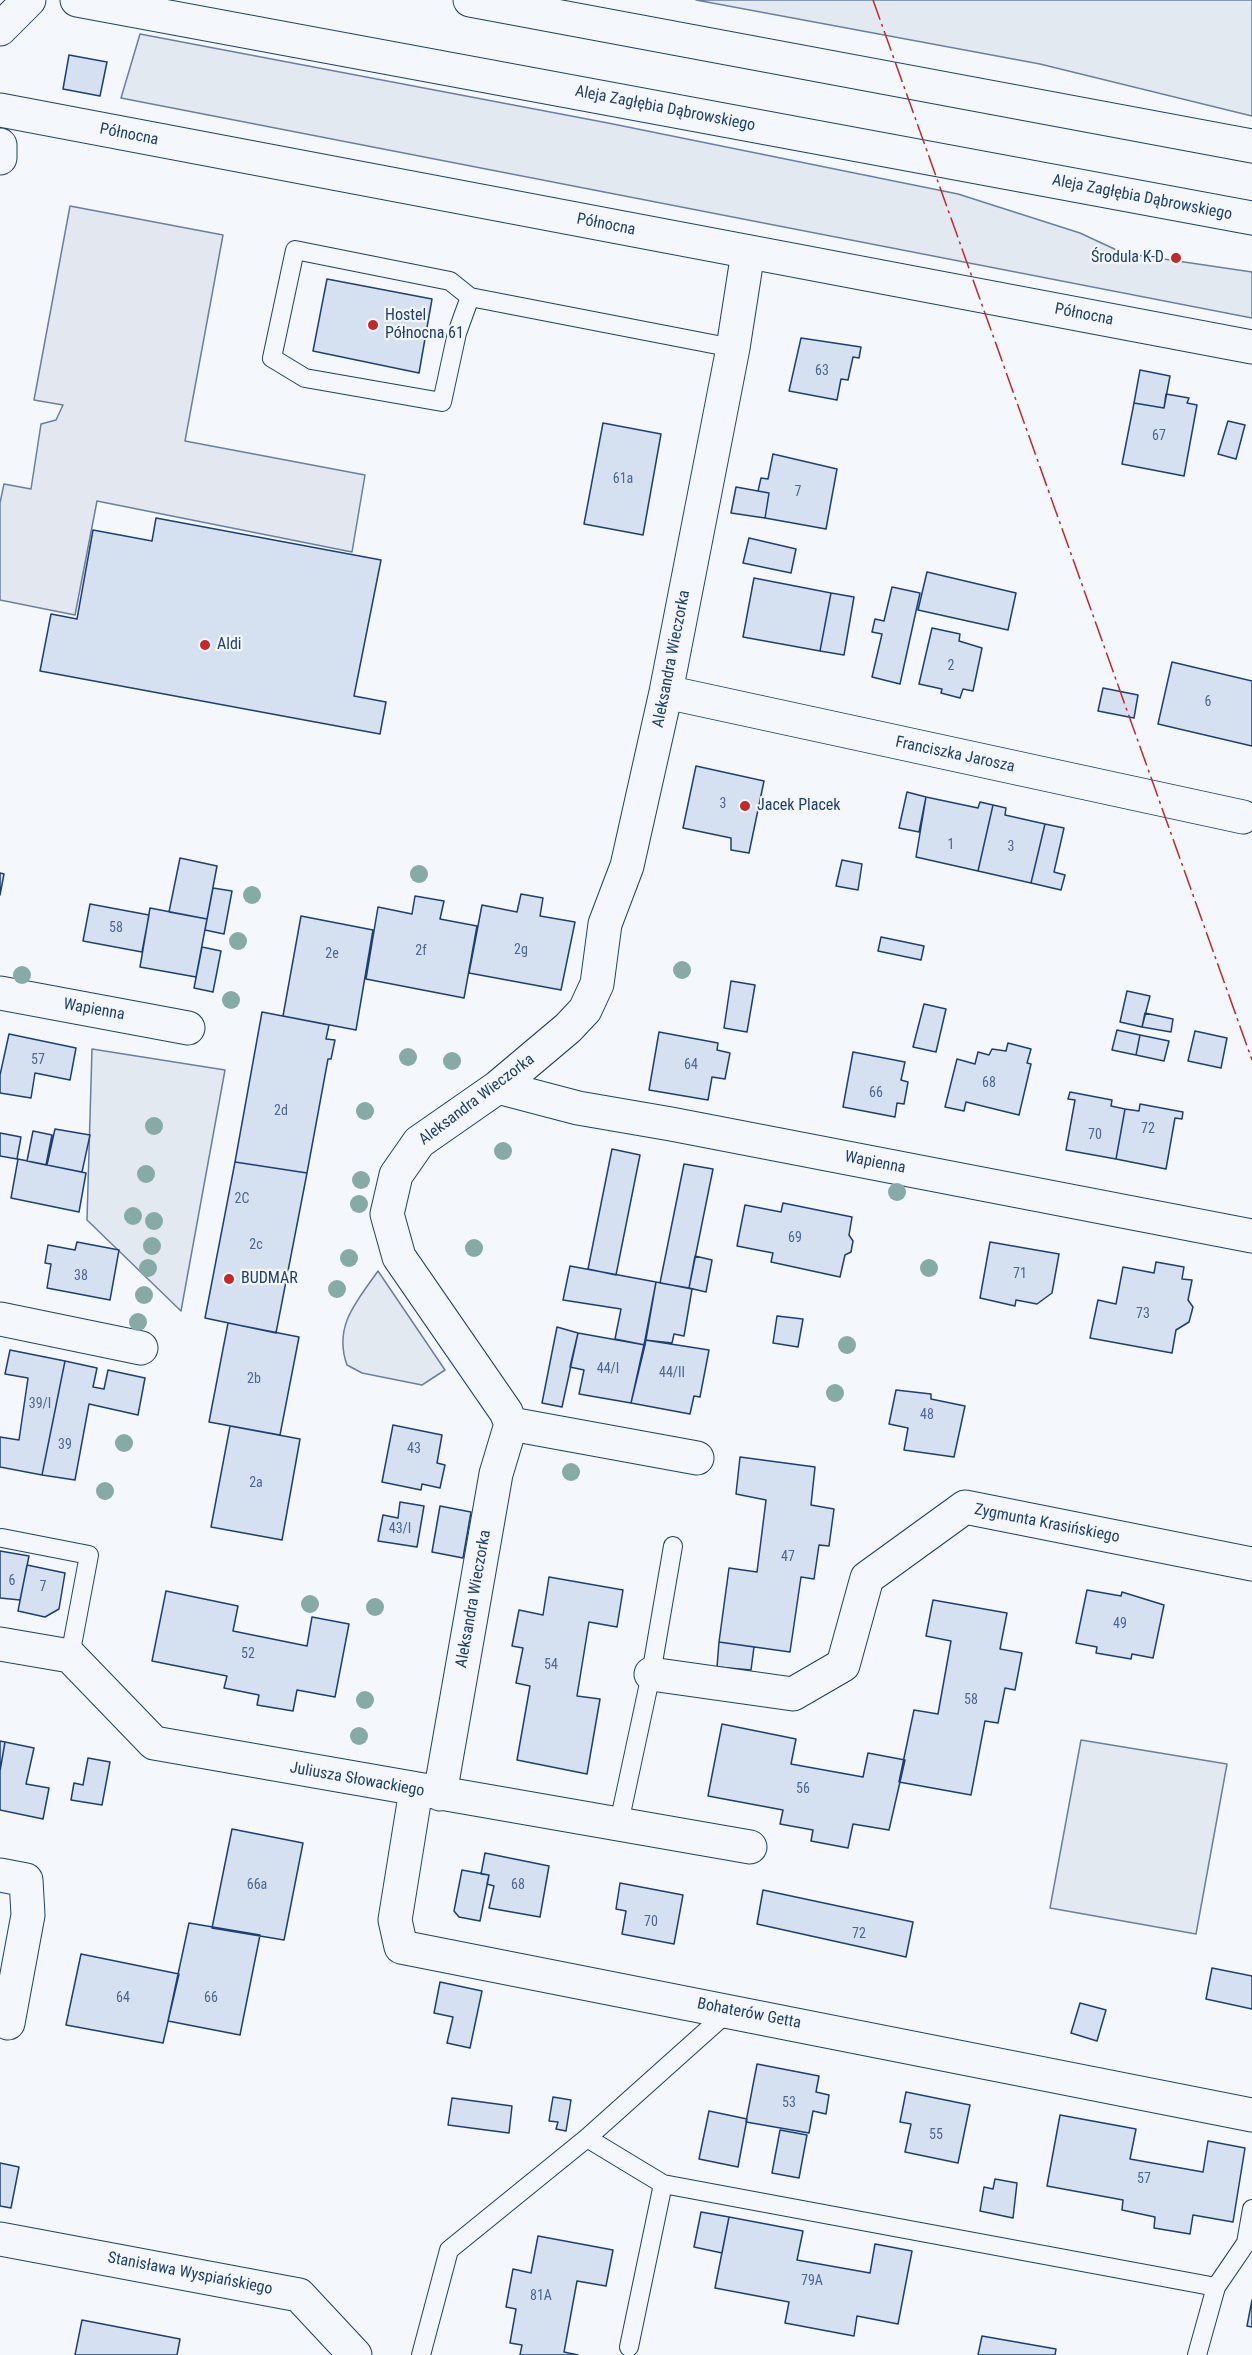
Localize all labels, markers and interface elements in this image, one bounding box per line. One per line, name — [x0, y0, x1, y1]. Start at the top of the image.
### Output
street label: Aleja Zagłębia Dąbrowskiego — [573, 82, 757, 136]
street label: Północna — [98, 120, 160, 150]
street label: Aleja Zagłębia Dąbrowskiego — [1050, 171, 1234, 225]
street label: Północna — [575, 210, 637, 240]
place label: Środula K-D — [1091, 248, 1164, 268]
marker: Środula K-D — [1169, 251, 1183, 265]
street label: Północna — [1053, 300, 1115, 330]
place label: Hostel Północna 61 — [385, 306, 464, 344]
marker: Hostel Północna 61 — [366, 318, 380, 332]
house number: 63 — [815, 363, 829, 379]
house number: 67 — [1152, 428, 1166, 444]
house number: 61a — [613, 471, 633, 487]
house number: 7 — [795, 484, 801, 500]
street label: Aleksandra Wieczorka — [649, 589, 695, 729]
place label: Aldi — [217, 635, 242, 655]
marker: Aldi — [198, 638, 212, 652]
house number: 2 — [948, 658, 954, 674]
house number: 6 — [1205, 694, 1211, 710]
street label: Franciszka Jarosza — [894, 733, 1016, 777]
house number: 3 — [720, 796, 726, 812]
place label: Jacek Placek — [757, 796, 840, 816]
marker: Jacek Placek — [738, 799, 752, 813]
house number: 1 — [948, 837, 954, 853]
house number: 3 — [1008, 839, 1014, 855]
house number: 58 — [109, 920, 123, 936]
house number: 2g — [514, 942, 528, 958]
house number: 2f — [415, 943, 427, 959]
house number: 2e — [325, 946, 339, 962]
street label: Wapienna — [62, 995, 126, 1025]
street label: Aleksandra Wieczorka — [415, 1050, 539, 1150]
house number: 57 — [31, 1052, 45, 1068]
house number: 64 — [684, 1057, 698, 1073]
house number: 68 — [982, 1075, 996, 1091]
house number: 66 — [869, 1085, 883, 1101]
house number: 2d — [274, 1103, 288, 1119]
house number: 72 — [1141, 1121, 1155, 1137]
house number: 70 — [1088, 1127, 1102, 1143]
street label: Wapienna — [843, 1148, 907, 1178]
house number: 2C — [235, 1191, 249, 1207]
house number: 69 — [788, 1230, 802, 1246]
house number: 2c — [249, 1237, 263, 1253]
house number: 71 — [1013, 1266, 1027, 1282]
house number: 38 — [74, 1268, 88, 1284]
place label: BUDMAR — [241, 1269, 298, 1289]
marker: BUDMAR — [222, 1272, 236, 1286]
house number: 73 — [1136, 1306, 1150, 1322]
house number: 44/I — [597, 1361, 619, 1377]
house number: 44/II — [659, 1365, 685, 1381]
house number: 2b — [247, 1371, 261, 1387]
house number: 39/I — [29, 1396, 51, 1412]
house number: 48 — [920, 1407, 934, 1423]
house number: 39 — [58, 1437, 72, 1453]
house number: 43 — [407, 1441, 421, 1457]
house number: 2a — [249, 1475, 263, 1491]
street label: Zygmunta Krasińskiego — [973, 1501, 1121, 1547]
house number: 43/I — [389, 1521, 411, 1537]
street label: Aleksandra Wieczorka — [452, 1529, 496, 1669]
house number: 47 — [781, 1549, 795, 1565]
house number: 6 — [9, 1573, 15, 1589]
house number: 7 — [40, 1579, 46, 1595]
house number: 49 — [1113, 1616, 1127, 1632]
house number: 52 — [241, 1646, 255, 1662]
house number: 54 — [544, 1657, 558, 1673]
house number: 58 — [964, 1692, 978, 1708]
street label: Juliusza Słowackiego — [288, 1759, 426, 1801]
house number: 56 — [796, 1781, 810, 1797]
house number: 66a — [247, 1877, 267, 1893]
house number: 68 — [511, 1877, 525, 1893]
house number: 70 — [644, 1914, 658, 1930]
house number: 72 — [852, 1926, 866, 1942]
house number: 64 — [116, 1990, 130, 2006]
house number: 66 — [204, 1990, 218, 2006]
street label: Bohaterów Getta — [695, 1995, 803, 2033]
house number: 53 — [782, 2095, 796, 2111]
house number: 55 — [929, 2127, 943, 2143]
house number: 57 — [1137, 2171, 1151, 2187]
street label: Stanisława Wyspiańskiego — [106, 2249, 274, 2299]
house number: 79A — [801, 2273, 823, 2289]
house number: 81A — [530, 2288, 552, 2304]

